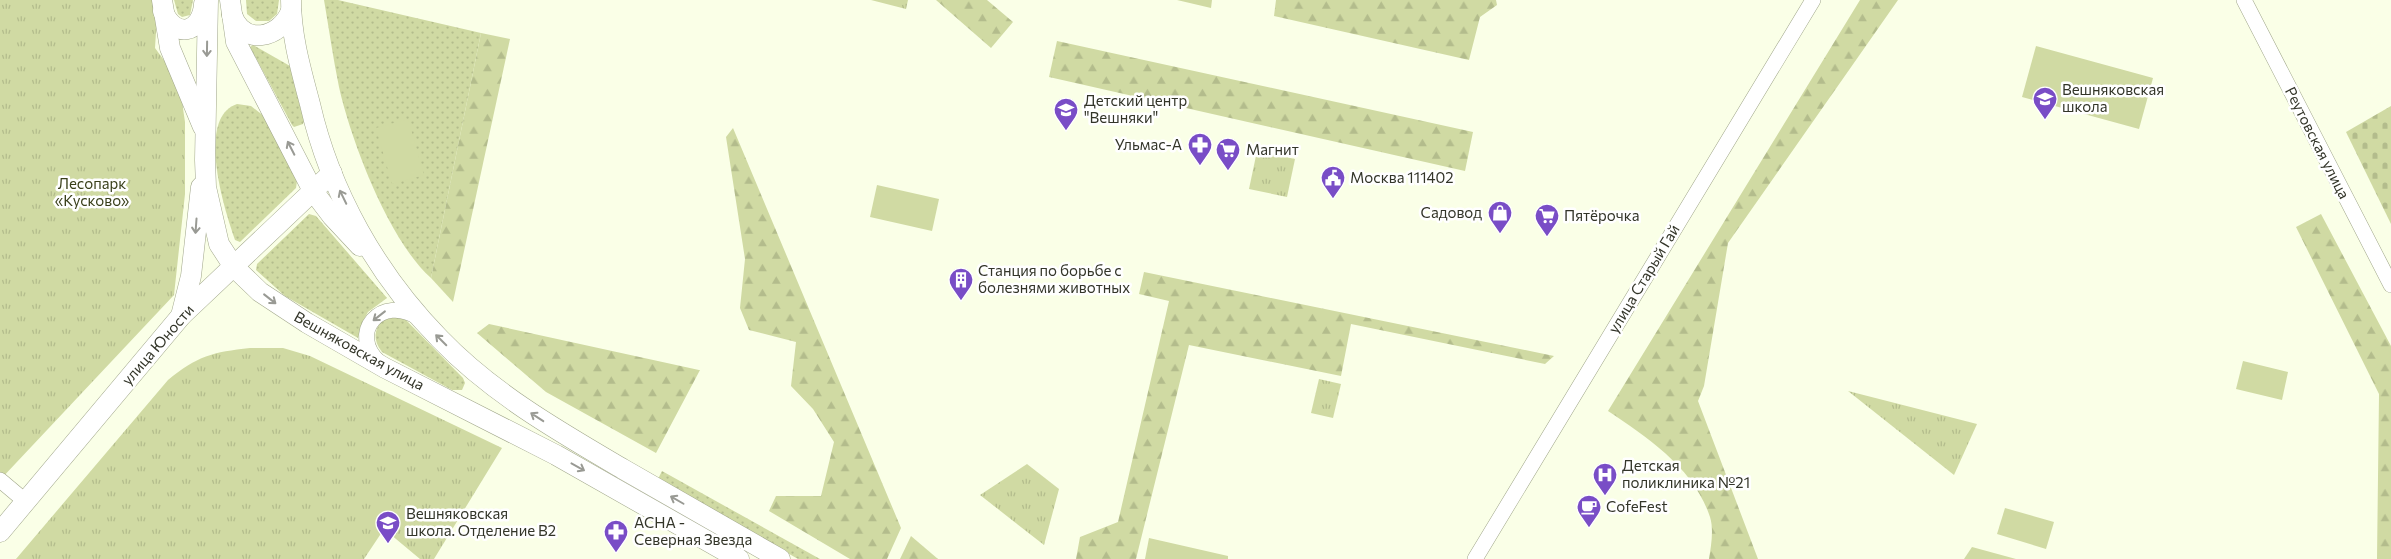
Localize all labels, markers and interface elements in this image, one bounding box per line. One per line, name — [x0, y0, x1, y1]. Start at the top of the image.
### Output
one-way arrow — [202, 40, 212, 56]
place label: Вешняковская школа — [2062, 80, 2164, 115]
street label: Реутовская улица — [2282, 83, 2354, 202]
school or university icon: Вешняковская школа — [2032, 86, 2058, 120]
place label: Детский центр "Вешняки" — [1084, 91, 1187, 126]
school or university icon: Детский центр "Вешняки" — [1053, 97, 1079, 131]
pharmacy icon: Ульмас-А — [1187, 132, 1213, 166]
place label: Ульмас-А — [1115, 135, 1182, 153]
supermarket icon: Магнит — [1215, 137, 1241, 171]
place label: Магнит — [1246, 140, 1299, 158]
one-way arrow — [286, 141, 295, 156]
public building icon: Москва 111402 — [1320, 165, 1346, 199]
place label: Москва 111402 — [1350, 168, 1454, 186]
park label: Лесопарк «Кусково» — [55, 174, 130, 209]
one-way arrow — [338, 190, 348, 205]
shop icon: Садовод — [1487, 200, 1513, 234]
place label: Садовод — [1421, 203, 1482, 221]
supermarket icon: Пятёрочка — [1534, 203, 1560, 237]
place label: Пятёрочка — [1564, 206, 1639, 224]
one-way arrow — [192, 217, 201, 233]
street label: улица Старый Гай — [1604, 221, 1683, 336]
place label: Станция по борьбе с болезнями животных — [978, 261, 1130, 296]
building icon: Станция по борьбе с болезнями животных — [948, 267, 974, 301]
one-way arrow — [263, 294, 276, 305]
street label: улица Юности — [117, 300, 197, 388]
street label: Вешняковская улица — [291, 307, 428, 393]
one-way arrow — [372, 310, 385, 321]
one-way arrow — [435, 334, 447, 346]
one-way arrow — [530, 412, 544, 422]
place label: Детская поликлиника №21 — [1622, 456, 1750, 491]
hospital icon: Детская поликлиника №21 — [1592, 462, 1618, 496]
one-way arrow — [571, 463, 585, 473]
one-way arrow — [670, 494, 685, 504]
cafe icon: CofeFest — [1576, 494, 1602, 528]
place label: CofeFest — [1606, 497, 1668, 515]
place label: Вешняковская школа. Отделение В2 — [406, 504, 556, 539]
school or university icon: Вешняковская школа. Отделение В2 — [375, 510, 401, 544]
place label: АСНА - Северная Звезда — [634, 513, 752, 548]
pharmacy icon: АСНА - Северная Звезда — [603, 519, 629, 553]

